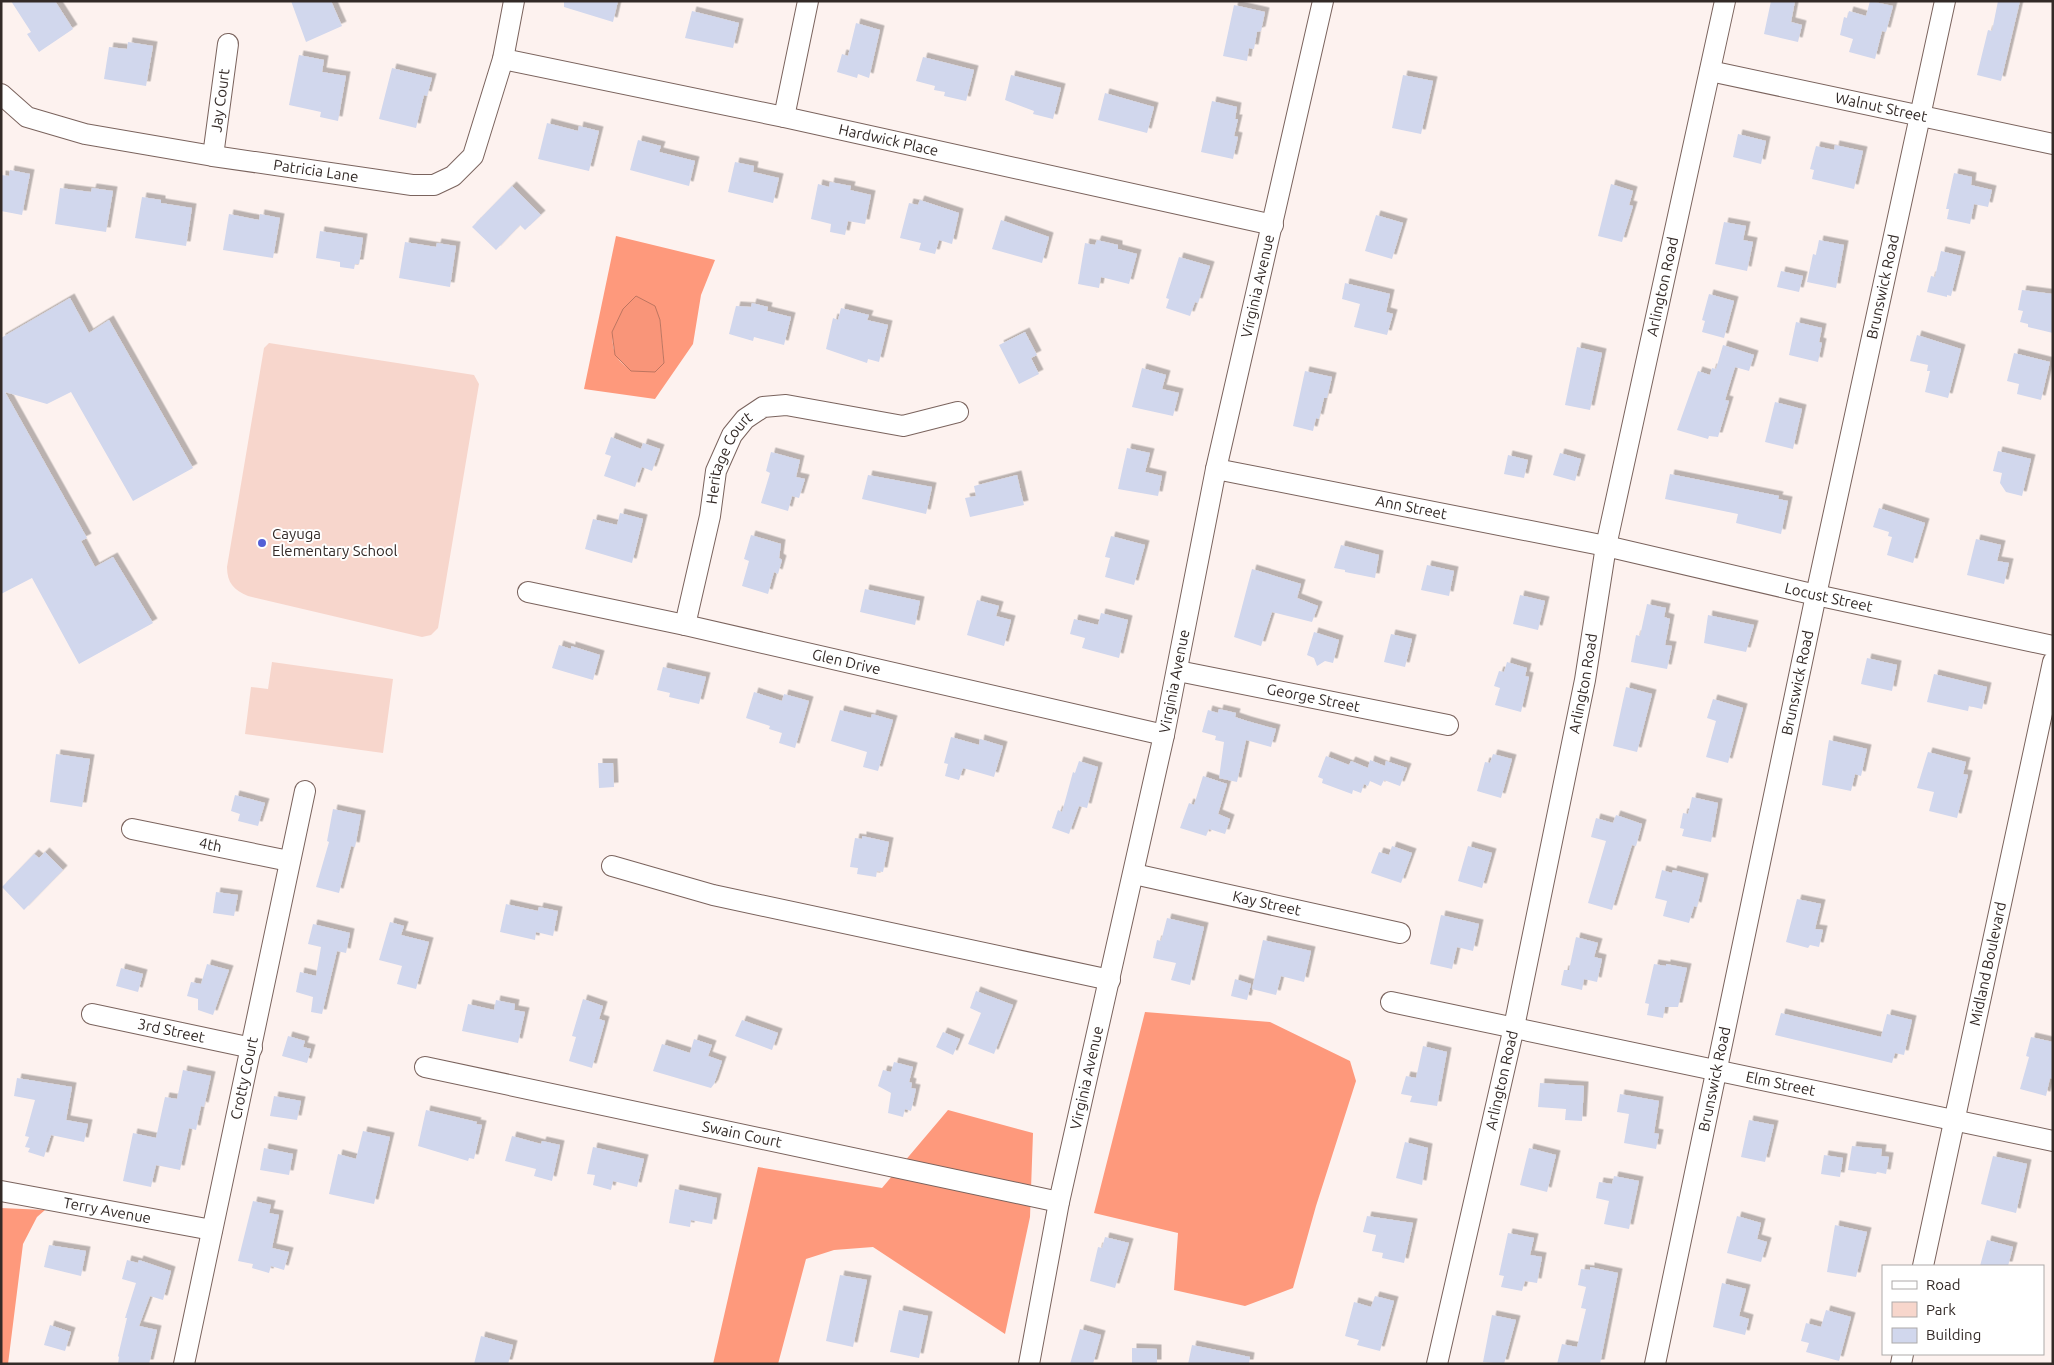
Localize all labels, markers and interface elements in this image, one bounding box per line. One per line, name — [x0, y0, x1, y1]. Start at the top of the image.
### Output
street label: Jay Court — [207, 68, 233, 133]
street label: Walnut Street — [1834, 89, 1929, 125]
street label: Hardwick Place — [837, 120, 940, 159]
street label: Patricia Lane — [272, 156, 360, 185]
street label: Virginia Avenue — [1237, 233, 1277, 339]
street label: Brunswick Road — [1863, 233, 1902, 341]
street label: Arlington Road — [1643, 235, 1681, 338]
street label: Heritage Court — [703, 408, 755, 505]
street label: Ann Street — [1374, 492, 1449, 522]
place label: Cayuga Elementary School — [272, 525, 398, 559]
marker: Cayuga Elementary School — [256, 537, 268, 549]
street label: Locust Street — [1783, 579, 1874, 615]
street label: Virginia Avenue — [1156, 628, 1192, 735]
street label: Brunswick Road — [1778, 629, 1816, 737]
street label: Arlington Road — [1565, 632, 1600, 735]
street label: Glen Drive — [811, 645, 882, 678]
street label: George Street — [1265, 680, 1362, 715]
street label: 4th — [198, 834, 223, 855]
street label: Kay Street — [1231, 887, 1303, 919]
street label: Midland Boulevard — [1966, 900, 2009, 1027]
street label: 3rd Street — [136, 1015, 207, 1046]
street label: Virginia Avenue — [1067, 1024, 1106, 1131]
street label: Brunswick Road — [1695, 1025, 1733, 1133]
street label: Arlington Road — [1482, 1029, 1521, 1132]
street label: Crotty Court — [227, 1035, 261, 1121]
street label: Elm Street — [1744, 1068, 1817, 1099]
street label: Swain Court — [701, 1117, 783, 1151]
street label: Terry Avenue — [62, 1194, 153, 1227]
legend — [1882, 1265, 2044, 1355]
text: Road — [1926, 1276, 1961, 1293]
text: Park — [1926, 1301, 1956, 1318]
text: Building — [1926, 1326, 1981, 1343]

